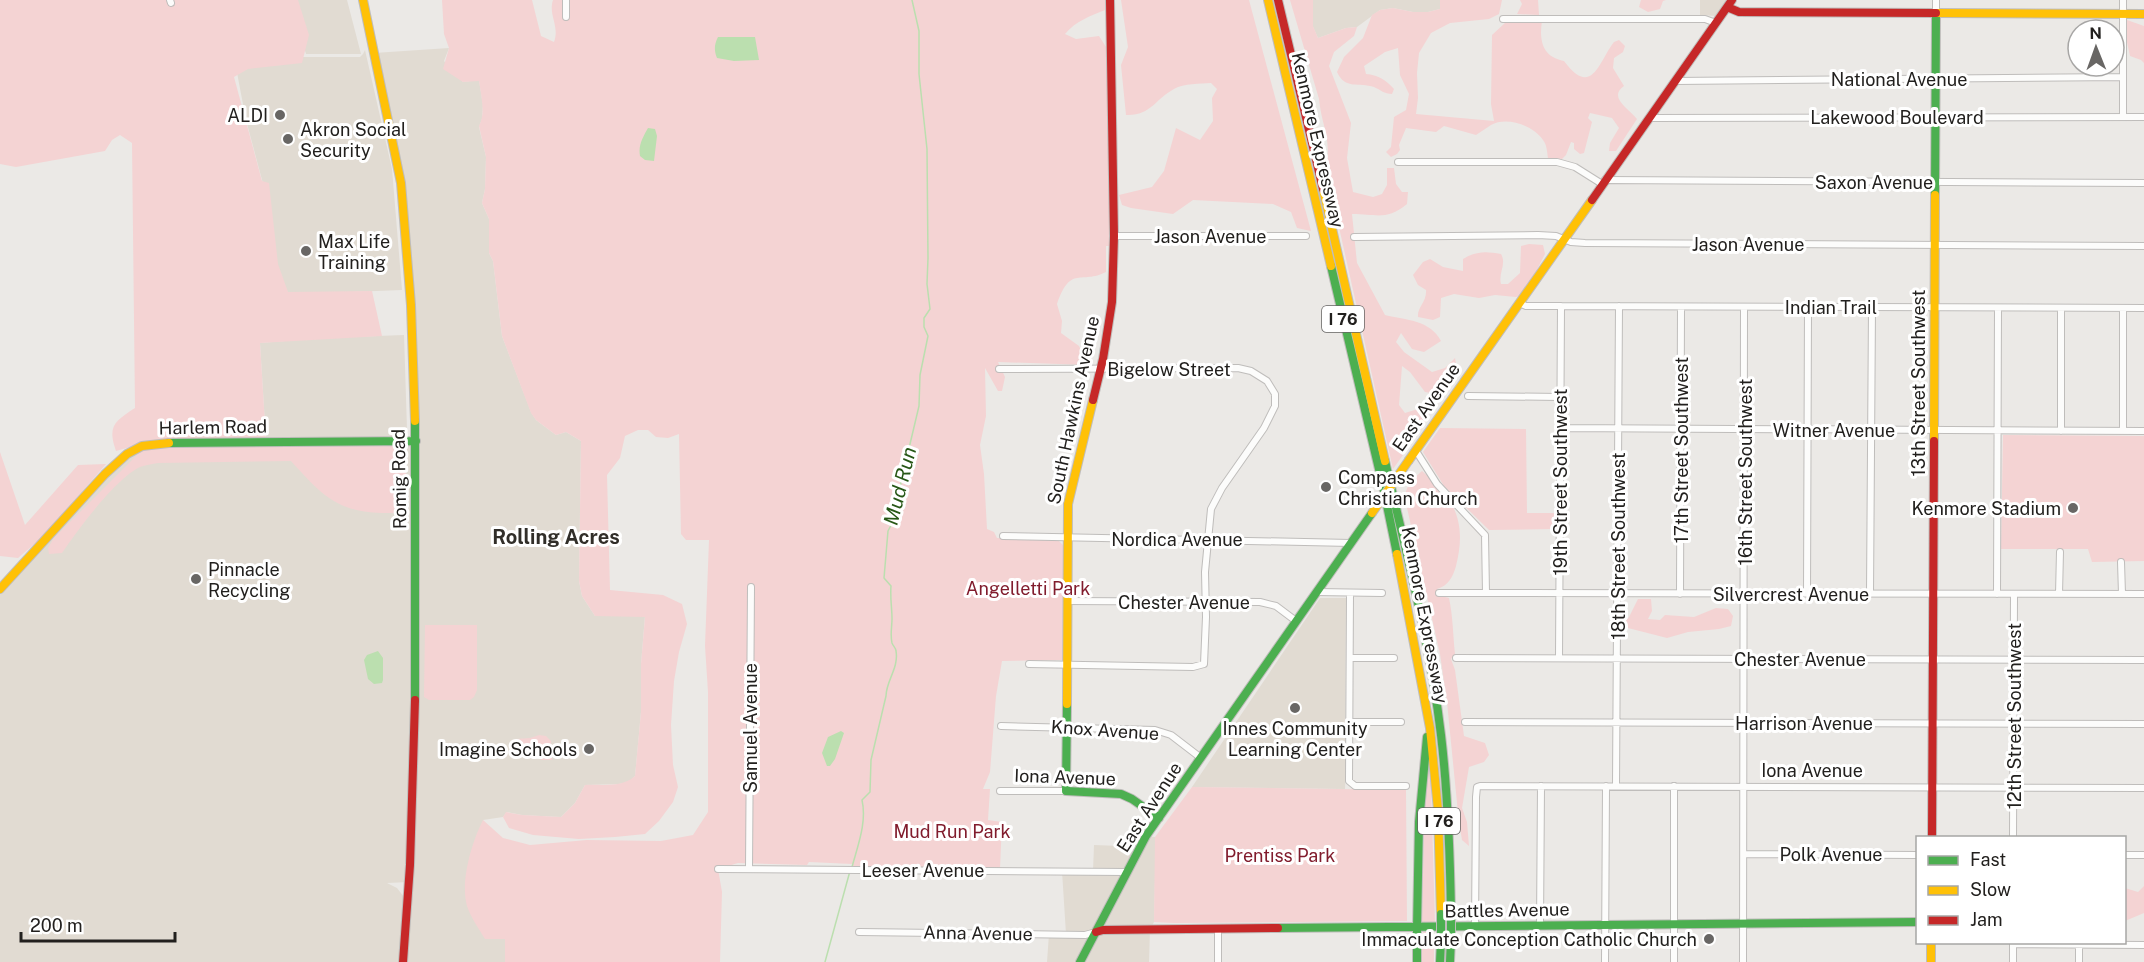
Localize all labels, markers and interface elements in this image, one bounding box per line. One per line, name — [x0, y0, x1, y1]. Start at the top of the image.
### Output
north arrow — [2066, 18, 2126, 78]
text: N — [2089, 24, 2102, 43]
street label: Kenmore Expressway — [1288, 50, 1349, 230]
street label: National Avenue — [1831, 69, 1967, 90]
place label: ALDI — [227, 105, 268, 126]
street label: Lakewood Boulevard — [1810, 107, 1984, 128]
marker: ALDI — [273, 108, 287, 122]
place label: Akron Social Security — [300, 119, 406, 161]
marker: Akron Social Security — [281, 132, 295, 146]
street label: Saxon Avenue — [1815, 172, 1933, 193]
street label: Jason Avenue — [1154, 226, 1266, 247]
place label: Max Life Training — [318, 231, 390, 273]
street label: Jason Avenue — [1692, 234, 1804, 255]
marker: Max Life Training — [299, 244, 313, 258]
street label: 13th Street Southwest — [1908, 289, 1929, 477]
street label: Indian Trail — [1785, 297, 1877, 318]
road number: I 76 — [1322, 306, 1364, 332]
street label: South Hawkins Avenue — [1043, 314, 1103, 506]
street label: 17th Street Southwest — [1671, 357, 1692, 543]
street label: Bigelow Street — [1107, 359, 1231, 380]
street label: East Avenue — [1388, 359, 1464, 455]
street label: 16th Street Southwest — [1735, 379, 1756, 565]
street label: 19th Street Southwest — [1550, 389, 1571, 575]
street label: Harlem Road — [159, 416, 267, 438]
street label: Witner Avenue — [1773, 420, 1895, 441]
street label: Romig Road — [388, 429, 410, 529]
water label: Mud Run — [879, 444, 921, 528]
street label: 18th Street Southwest — [1608, 452, 1629, 640]
place label: Compass Christian Church — [1338, 467, 1478, 509]
marker: Compass Christian Church — [1319, 480, 1333, 494]
place label: Kenmore Stadium — [1912, 498, 2061, 519]
marker: Kenmore Stadium — [2066, 501, 2080, 515]
district label: Rolling Acres — [492, 525, 620, 549]
street label: Kenmore Expressway — [1398, 525, 1453, 706]
street label: Nordica Avenue — [1111, 529, 1243, 550]
place label: Pinnacle Recycling — [208, 559, 290, 601]
marker: Pinnacle Recycling — [189, 572, 203, 586]
park label: Angelletti Park — [966, 578, 1090, 599]
street label: Silvercrest Avenue — [1713, 584, 1869, 605]
street label: Chester Avenue — [1118, 592, 1250, 613]
street label: 12th Street Southwest — [2004, 623, 2025, 809]
street label: Chester Avenue — [1734, 649, 1866, 670]
street label: Samuel Avenue — [740, 663, 761, 793]
marker: Innes Community Learning Center — [1288, 701, 1302, 715]
street label: Harrison Avenue — [1735, 713, 1873, 734]
street label: Knox Avenue — [1050, 716, 1160, 744]
place label: Innes Community Learning Center — [1222, 718, 1368, 760]
place label: Imagine Schools — [439, 739, 577, 760]
marker: Imagine Schools — [582, 742, 596, 756]
street label: East Avenue — [1112, 758, 1186, 856]
street label: Iona Avenue — [1761, 760, 1863, 781]
street label: Iona Avenue — [1014, 765, 1116, 789]
road number: I 76 — [1418, 808, 1460, 834]
park label: Mud Run Park — [893, 821, 1011, 842]
legend — [1916, 836, 2126, 944]
street label: Polk Avenue — [1779, 844, 1883, 865]
park label: Prentiss Park — [1225, 845, 1335, 866]
text: Fast — [1970, 849, 2006, 870]
street label: Leeser Avenue — [862, 860, 984, 881]
text: Slow — [1970, 879, 2011, 900]
street label: Battles Avenue — [1444, 898, 1570, 922]
scale bar — [21, 905, 176, 943]
text: Jam — [1970, 909, 2003, 930]
text: 200 m — [30, 915, 83, 936]
street label: Anna Avenue — [923, 922, 1033, 944]
place label: Immaculate Conception Catholic Church — [1361, 929, 1697, 950]
marker: Immaculate Conception Catholic Church — [1702, 932, 1716, 946]

